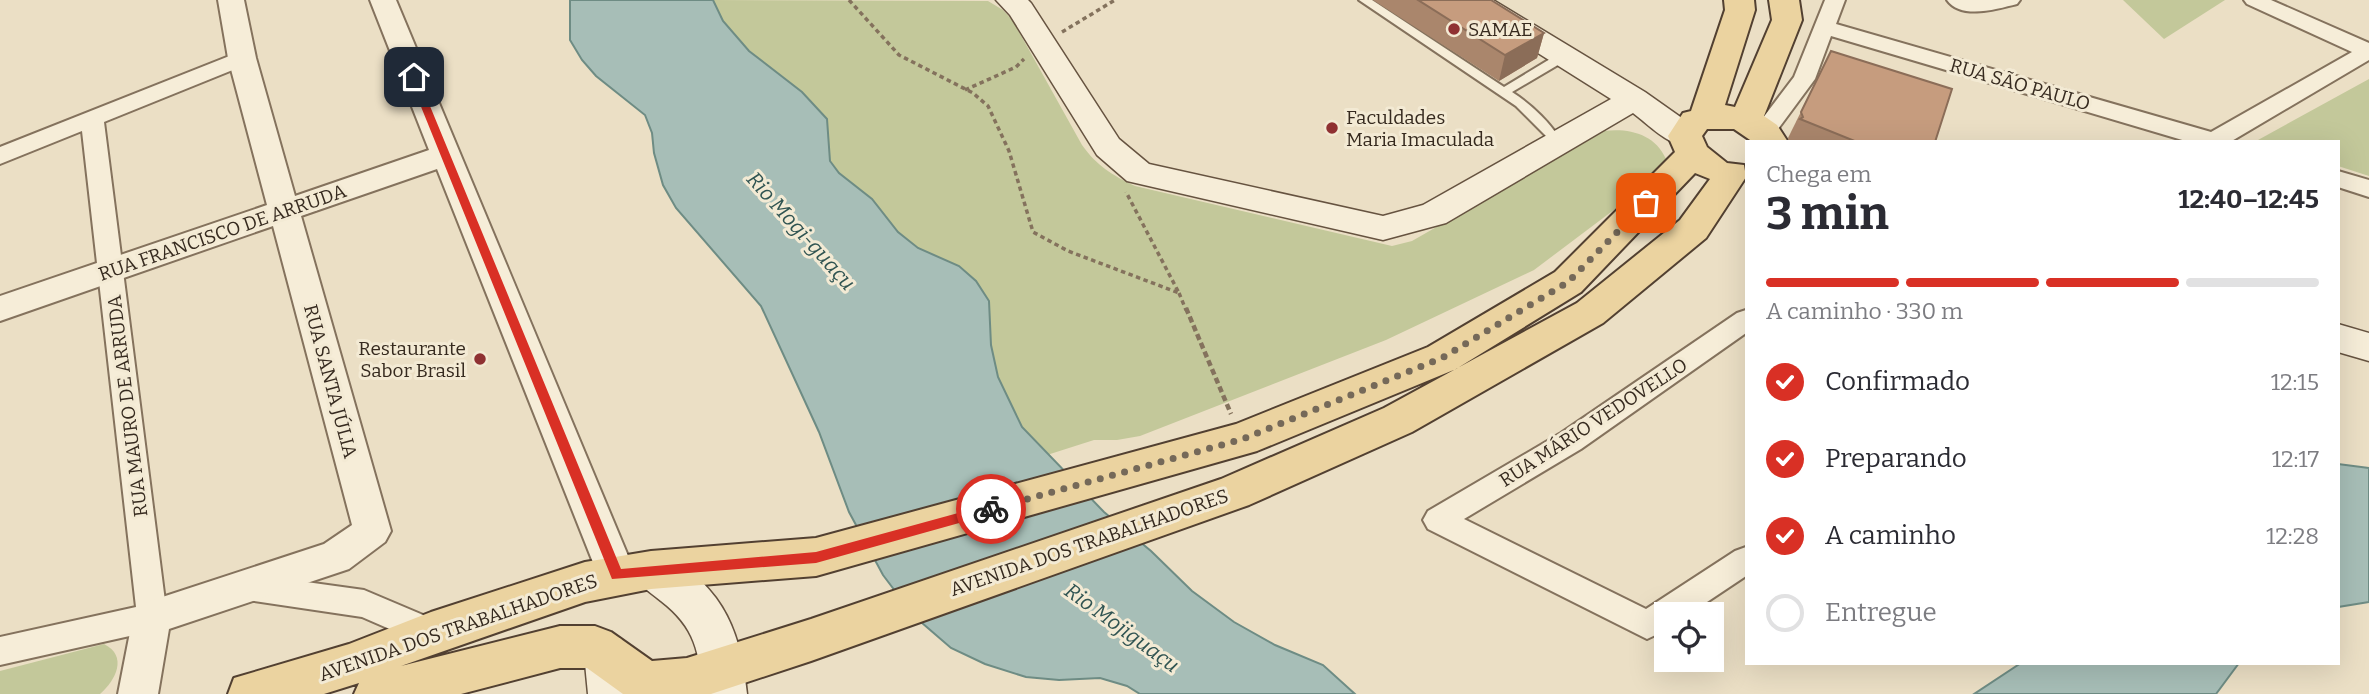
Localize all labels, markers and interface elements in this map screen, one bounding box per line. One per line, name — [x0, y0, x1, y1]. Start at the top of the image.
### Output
place label: SAMAE — [1468, 18, 1533, 41]
marker: SAMAE — [1446, 21, 1462, 37]
pin — [384, 47, 444, 107]
street label: RUA SÃO PAULO — [1947, 53, 2093, 116]
icon: home — [395, 58, 433, 96]
place label: Faculdades Maria Imaculada — [1346, 106, 1495, 151]
marker: Faculdades Maria Imaculada — [1324, 120, 1340, 136]
text: Chega em — [1766, 160, 1871, 188]
water label: Rio Mogi-guaçu — [741, 166, 861, 296]
pin — [1616, 173, 1676, 233]
street label: RUA FRANCISCO DE ARRUDA — [95, 179, 349, 286]
icon: bag — [1627, 184, 1665, 222]
text: 12:40–12:45 — [2178, 184, 2319, 215]
text: 3 min — [1766, 186, 1889, 241]
street label: RUA MAURO DE ARRUDA — [102, 293, 153, 518]
text: A caminho · 330 m — [1766, 297, 1963, 325]
street label: RUA SANTA JÚLIA — [299, 302, 362, 461]
place label: Restaurante Sabor Brasil — [358, 337, 466, 382]
marker: Restaurante Sabor Brasil — [472, 351, 488, 367]
street label: RUA MÁRIO VEDOVELLO — [1495, 353, 1692, 492]
icon: check — [1766, 363, 1804, 401]
text: Confirmado — [1825, 366, 1970, 397]
text: 12:15 — [2271, 368, 2319, 396]
icon: check — [1766, 440, 1804, 478]
text: Preparando — [1825, 443, 1967, 474]
text: 12:17 — [2272, 445, 2319, 473]
courier — [956, 474, 1026, 544]
street label: AVENIDA DOS TRABALHADORES — [947, 484, 1231, 601]
icon: bike — [972, 490, 1010, 528]
icon: check — [1766, 517, 1804, 555]
text: A caminho — [1825, 520, 1956, 551]
text: 12:28 — [2266, 522, 2319, 550]
street label: AVENIDA DOS TRABALHADORES — [316, 569, 600, 686]
water label: Rio Mojiguaçu — [1060, 578, 1184, 678]
text: Entregue — [1825, 597, 1937, 628]
map controls — [1654, 602, 1724, 672]
button: locate — [1654, 602, 1724, 672]

